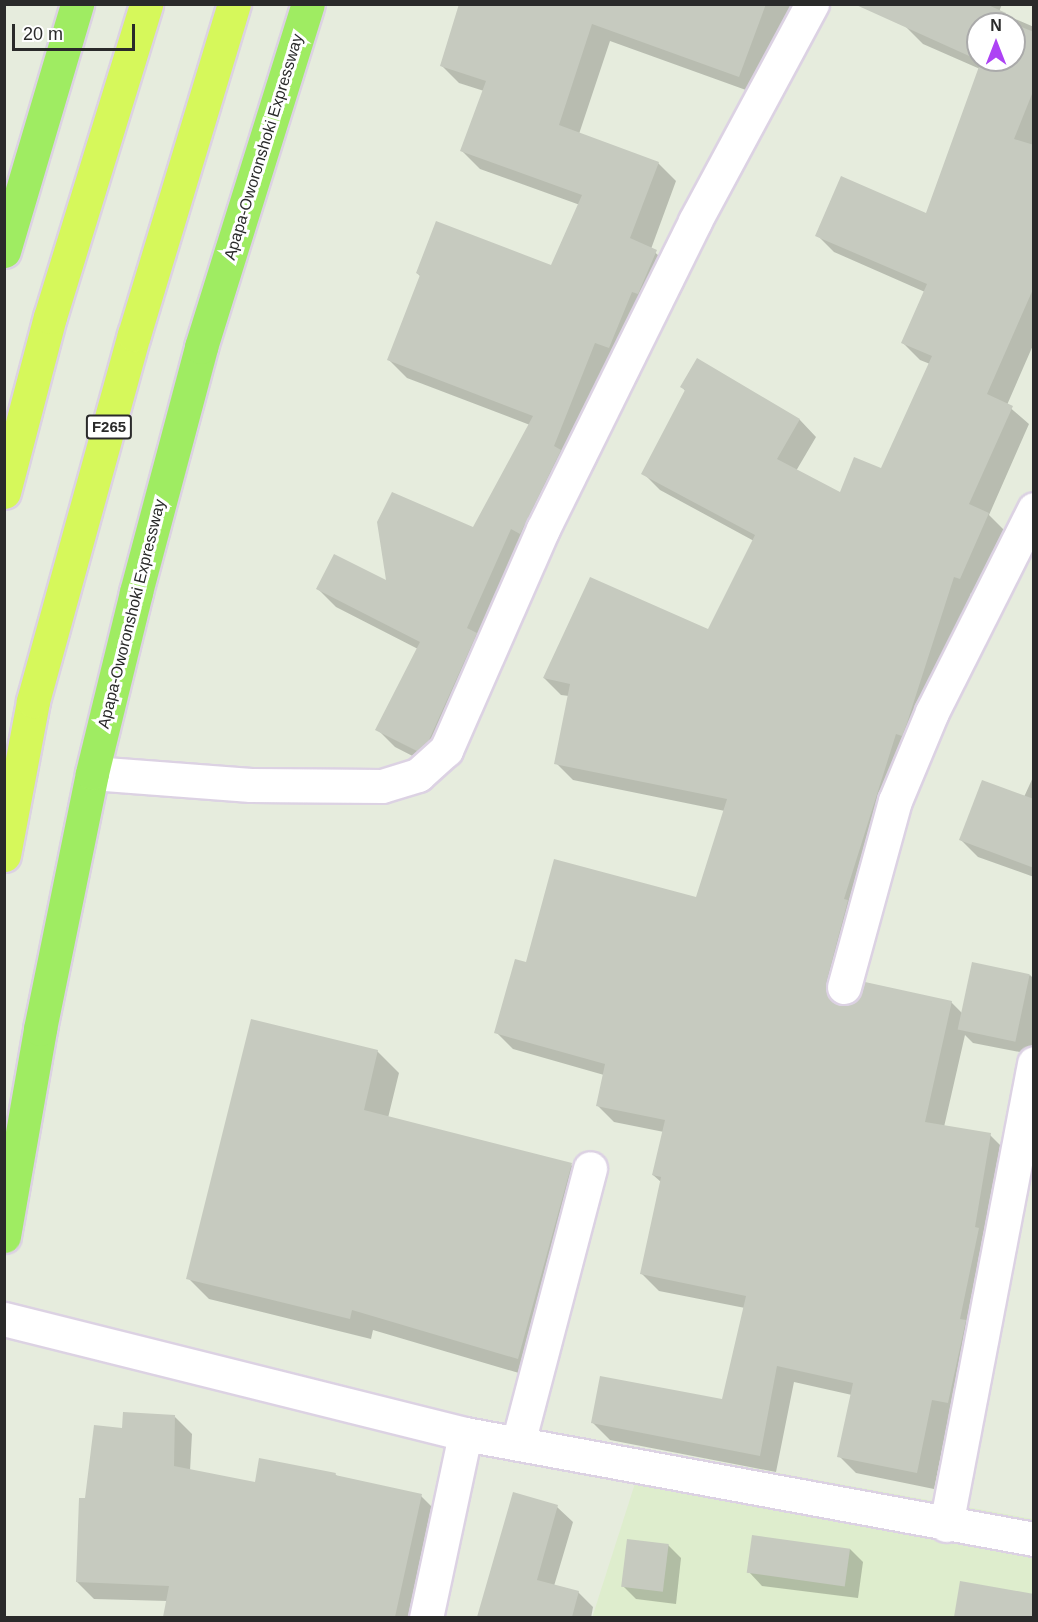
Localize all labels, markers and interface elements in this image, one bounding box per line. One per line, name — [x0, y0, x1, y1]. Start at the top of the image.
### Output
scale bar — [15, 12, 138, 50]
north arrow — [966, 12, 1026, 72]
text: N — [990, 17, 1002, 34]
text: 20 m — [23, 24, 63, 44]
street label: Apapa-Oworonshoki Expressway — [220, 32, 308, 262]
road number: F265 — [85, 415, 133, 439]
street label: Apapa-Oworonshoki Expressway — [94, 497, 170, 731]

